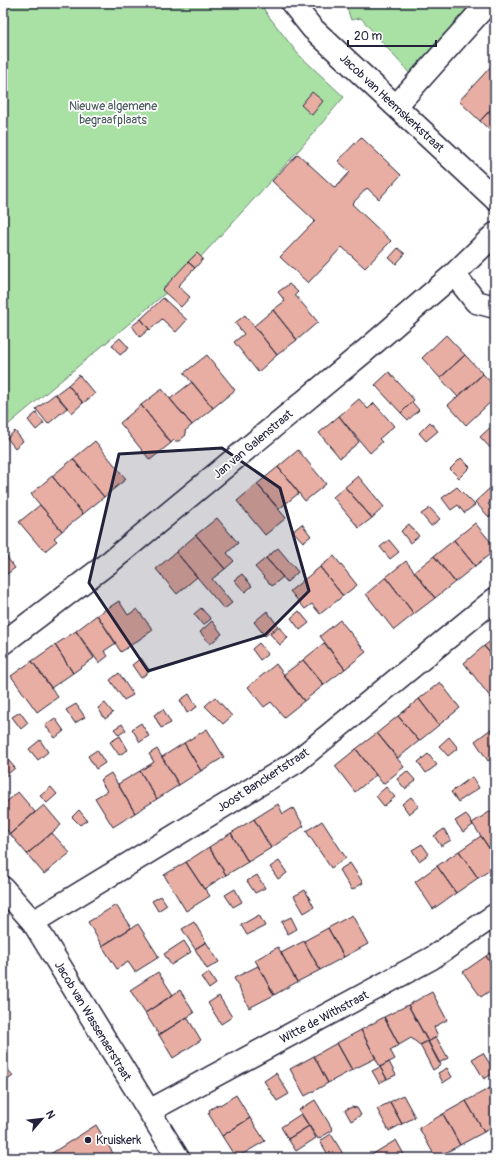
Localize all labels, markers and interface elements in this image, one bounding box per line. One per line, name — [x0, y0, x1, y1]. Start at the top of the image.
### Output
scale bar — [348, 22, 436, 48]
text: 20 m — [354, 29, 383, 44]
street label: Jacob van Heemskerkstraat — [336, 51, 447, 156]
park label: Nieuwe algemene begraafplaats — [69, 99, 157, 128]
street label: Jan van Galenstraat — [211, 407, 296, 482]
street label: Joost Banckertstraat — [215, 745, 312, 816]
street label: Jacob van Wassenaerstraat — [51, 959, 134, 1084]
street label: Witte de Withstraat — [277, 988, 371, 1047]
north arrow — [22, 1099, 62, 1139]
text: N — [43, 1108, 58, 1121]
place label: Kruiskerk — [96, 1133, 141, 1148]
marker: Kruiskerk — [83, 1135, 93, 1145]

